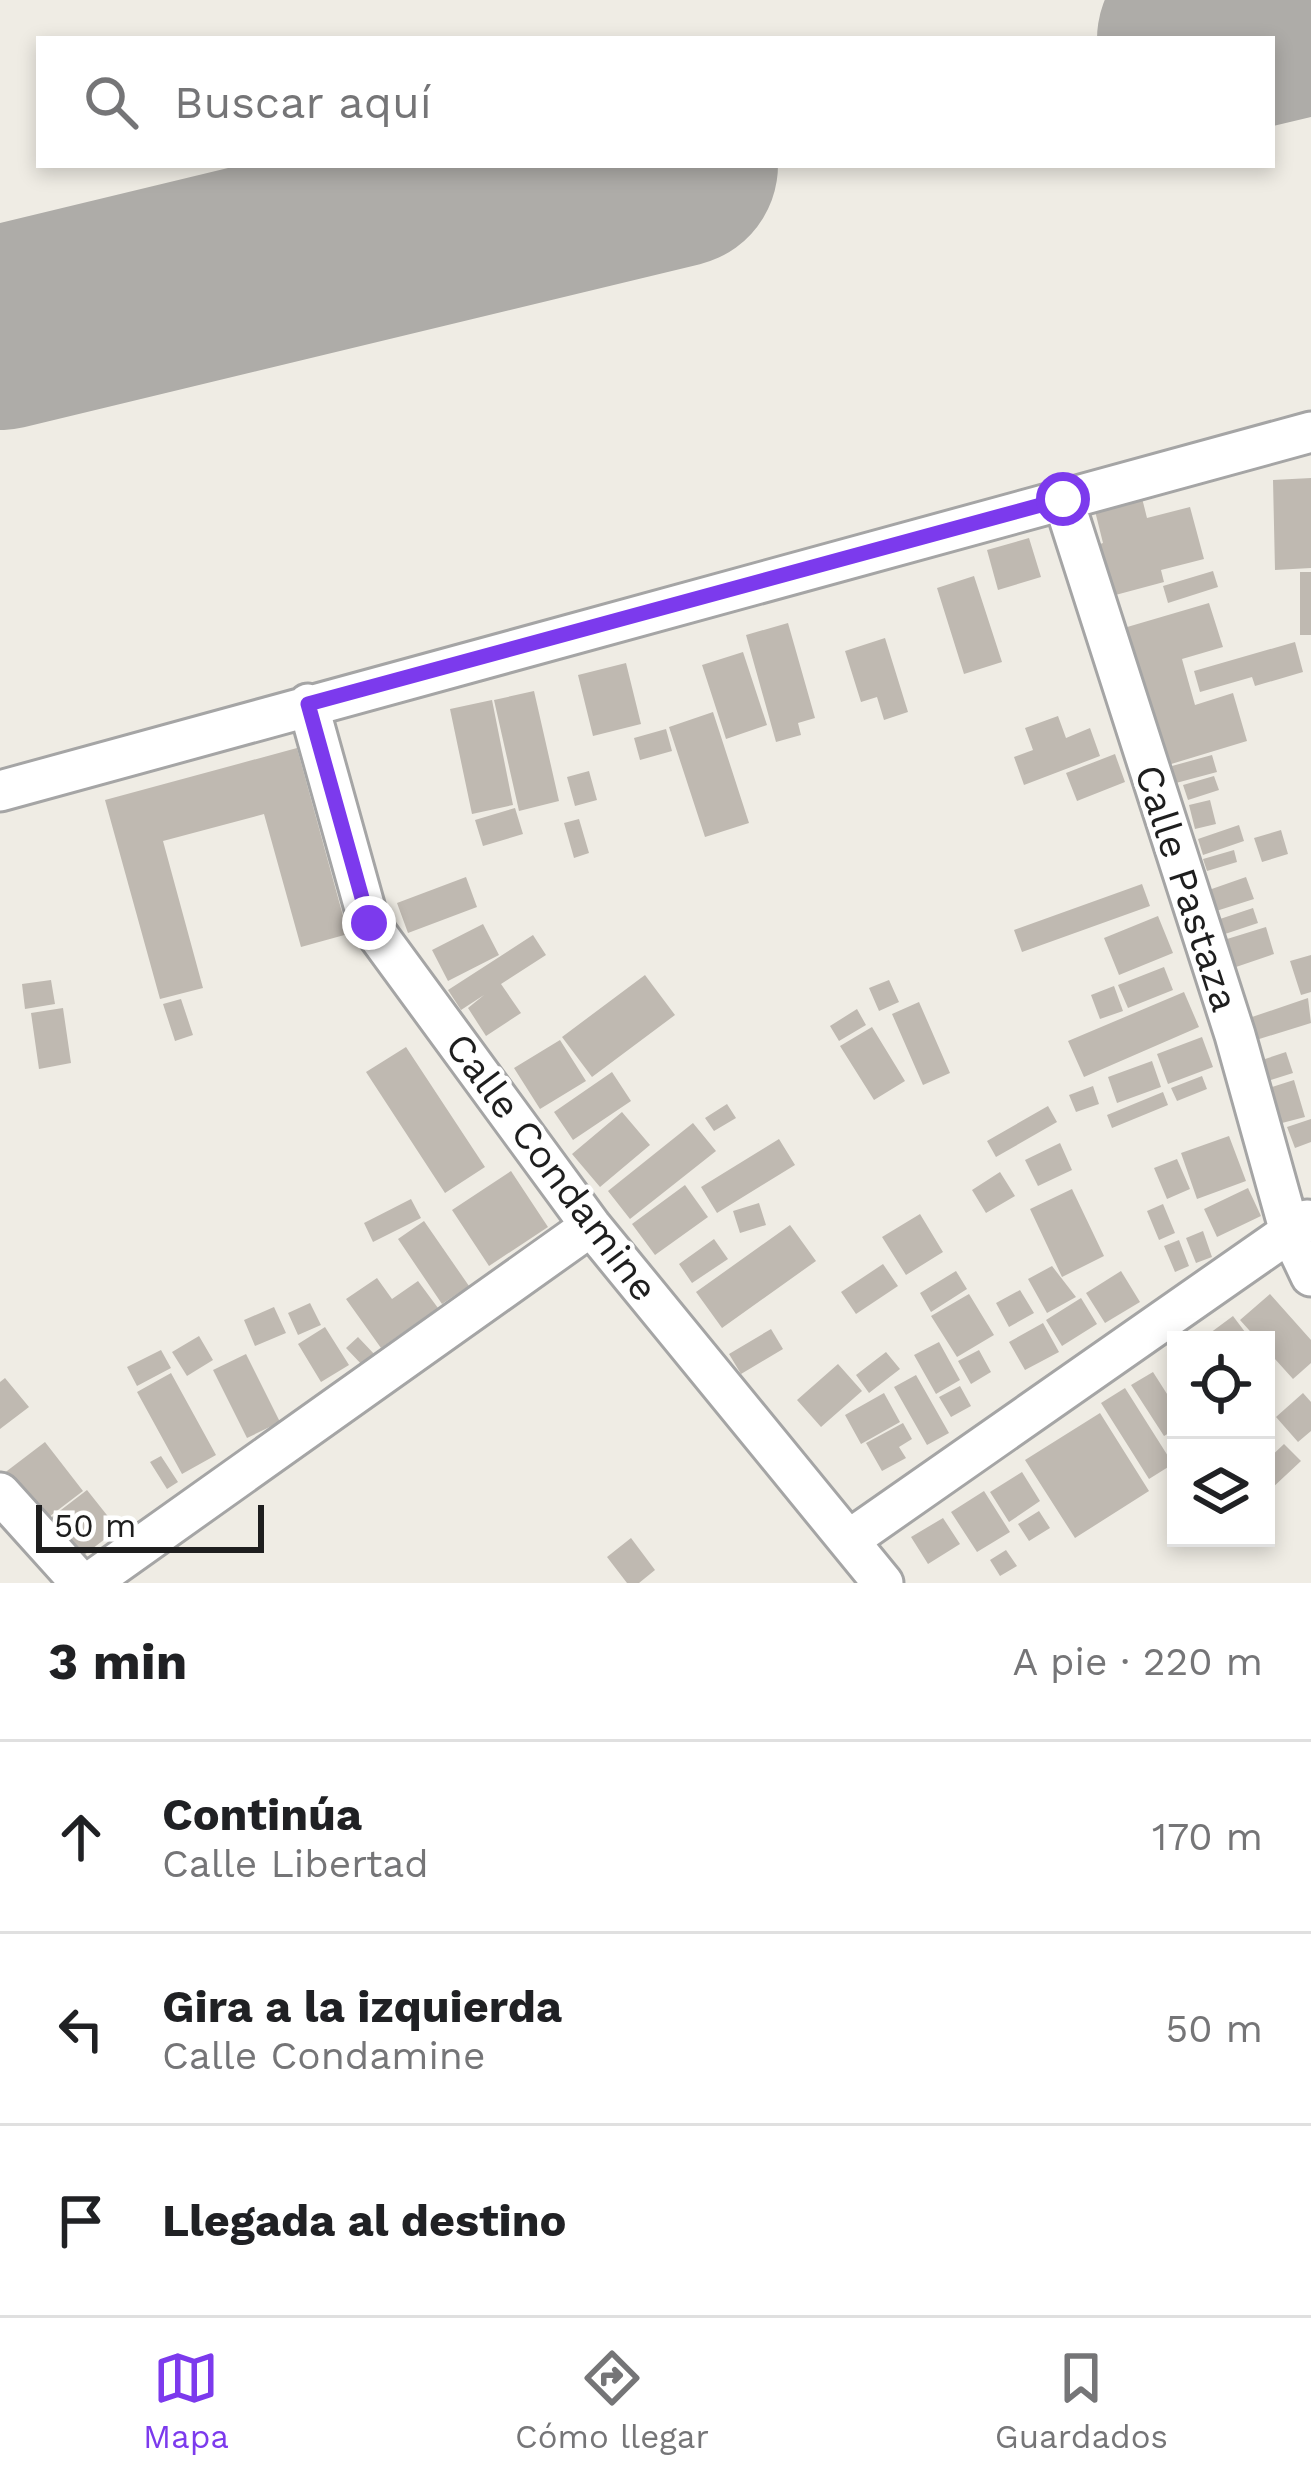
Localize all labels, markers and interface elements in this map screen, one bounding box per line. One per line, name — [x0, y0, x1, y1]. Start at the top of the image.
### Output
search box — [36, 36, 1275, 168]
icon: search — [78, 69, 144, 135]
text: Buscar aquí — [174, 76, 432, 129]
route start — [1036, 472, 1090, 526]
street label: Calle Pastaza — [1126, 759, 1248, 1017]
route end — [342, 896, 396, 950]
street label: Calle Condamine — [437, 1024, 667, 1310]
map controls — [1167, 1331, 1275, 1547]
button: locate — [1167, 1331, 1275, 1439]
button: layers — [1167, 1439, 1275, 1547]
scale bar — [36, 1499, 264, 1552]
text: 50 m — [54, 1506, 136, 1545]
text: 3 min — [48, 1632, 187, 1691]
text: A pie · 220 m — [1013, 1639, 1263, 1684]
text: Continúa — [162, 1788, 362, 1841]
icon: ahead — [48, 1804, 114, 1870]
text: 170 m — [1152, 1814, 1263, 1859]
text: Calle Libertad — [162, 1841, 429, 1886]
text: Gira a la izquierda — [162, 1980, 562, 2033]
icon: left — [48, 1996, 114, 2062]
text: 50 m — [1166, 2006, 1263, 2051]
text: Calle Condamine — [162, 2033, 486, 2078]
icon: arrive — [48, 2188, 114, 2254]
text: Llegada al destino — [162, 2194, 567, 2247]
tab: Mapa — [143, 2345, 229, 2456]
tab: Cómo llegar — [515, 2345, 709, 2456]
tab: Guardados — [995, 2345, 1168, 2456]

